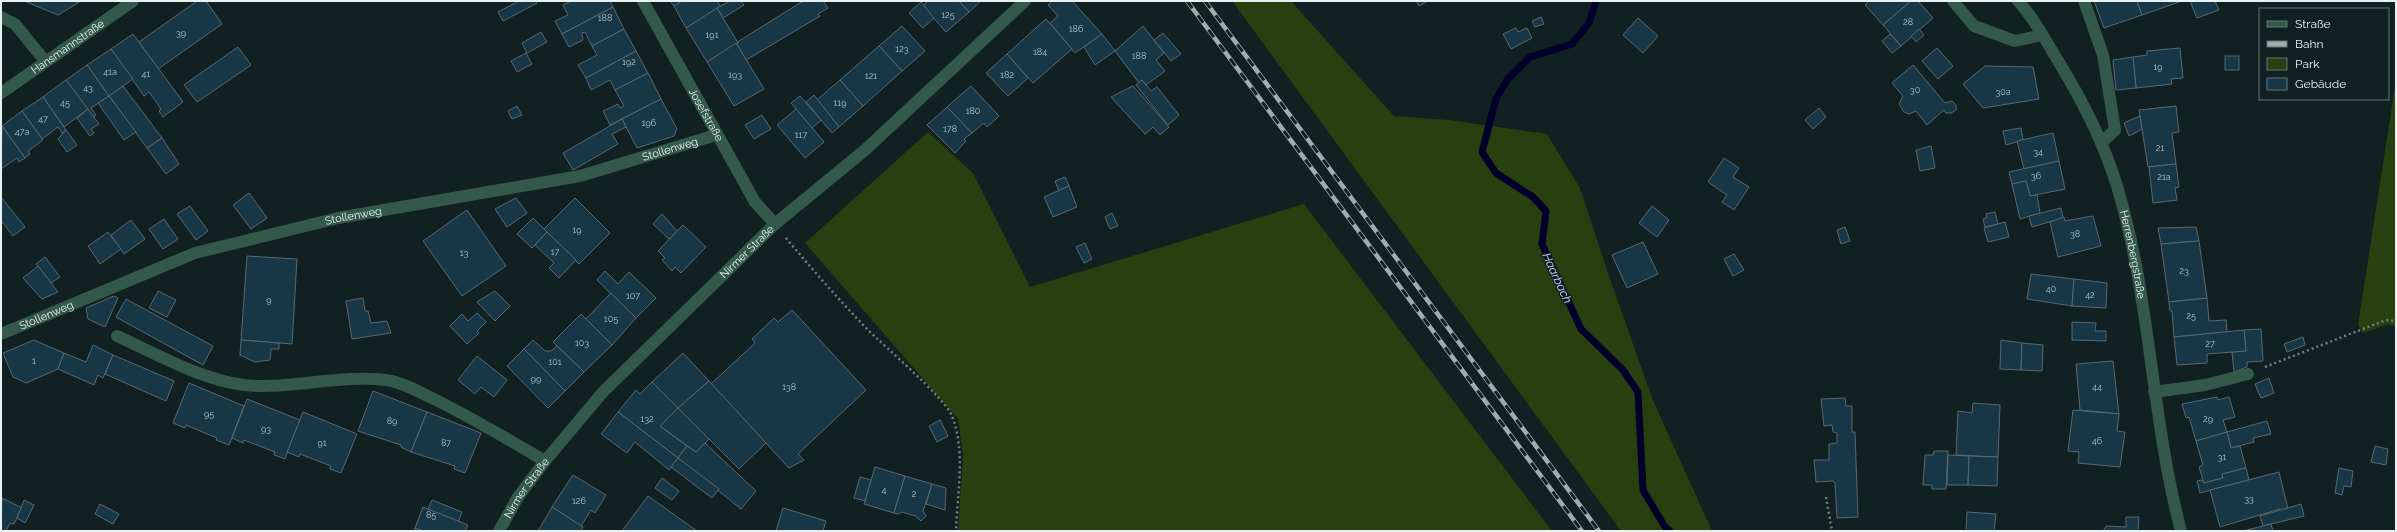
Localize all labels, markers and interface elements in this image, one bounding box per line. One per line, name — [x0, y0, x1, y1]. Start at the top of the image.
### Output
legend — [2259, 8, 2389, 100]
house number: 125 — [941, 10, 955, 20]
house number: 188 — [598, 13, 612, 23]
street label: Hansmannstraße — [28, 16, 107, 77]
house number: 28 — [1903, 17, 1913, 27]
text: Straße — [2295, 17, 2331, 31]
house number: 186 — [1069, 24, 1084, 34]
house number: 39 — [176, 28, 186, 38]
house number: 191 — [706, 30, 719, 40]
text: Bahn — [2295, 37, 2324, 51]
house number: 123 — [895, 44, 909, 54]
house number: 184 — [1033, 47, 1047, 57]
house number: 188 — [1132, 51, 1146, 61]
house number: 192 — [622, 57, 636, 67]
text: Park — [2295, 57, 2320, 71]
house number: 19 — [2153, 62, 2163, 72]
house number: 41a — [103, 67, 117, 77]
house number: 41 — [142, 69, 151, 79]
house number: 193 — [728, 70, 742, 80]
house number: 182 — [1000, 70, 1014, 80]
house number: 121 — [865, 71, 877, 81]
text: Gebäude — [2295, 77, 2346, 91]
house number: 43 — [83, 83, 93, 93]
house number: 30 — [1910, 85, 1921, 95]
street label: Josefstraße — [686, 86, 726, 144]
house number: 30a — [1995, 87, 2011, 97]
house number: 45 — [60, 98, 70, 108]
house number: 119 — [834, 98, 846, 108]
house number: 180 — [966, 106, 981, 116]
house number: 47 — [38, 114, 48, 124]
house number: 196 — [642, 118, 657, 128]
house number: 178 — [943, 124, 957, 134]
house number: 47a — [15, 127, 29, 137]
house number: 117 — [795, 130, 807, 140]
street label: Stollenweg — [641, 134, 699, 163]
house number: 21 — [2156, 143, 2164, 153]
house number: 34 — [2033, 147, 2043, 157]
house number: 36 — [2031, 171, 2042, 181]
house number: 21a — [2157, 172, 2171, 182]
street label: Stollenweg — [324, 204, 383, 227]
street label: Herrenbergstraße — [2117, 209, 2148, 300]
street label: Nirmer Straße — [717, 222, 777, 281]
house number: 19 — [572, 225, 582, 235]
house number: 38 — [2070, 229, 2080, 239]
house number: 17 — [551, 247, 559, 257]
house number: 13 — [460, 248, 469, 258]
water label: Haarbach — [1539, 250, 1575, 306]
house number: 23 — [2179, 266, 2189, 276]
house number: 40 — [2046, 284, 2057, 294]
house number: 42 — [2085, 290, 2095, 300]
house number: 107 — [626, 291, 640, 301]
house number: 9 — [266, 295, 272, 305]
street label: Stollenweg — [17, 298, 75, 332]
house number: 25 — [2186, 311, 2196, 321]
house number: 105 — [604, 314, 618, 324]
house number: 103 — [575, 338, 589, 348]
house number: 27 — [2205, 339, 2215, 349]
house number: 1 — [32, 356, 36, 366]
house number: 101 — [548, 357, 562, 367]
house number: 99 — [531, 374, 541, 384]
house number: 138 — [782, 382, 796, 392]
house number: 44 — [2092, 382, 2102, 392]
house number: 95 — [204, 409, 214, 419]
house number: 132 — [640, 414, 654, 424]
house number: 29 — [2203, 414, 2213, 424]
house number: 89 — [387, 416, 397, 426]
house number: 93 — [261, 424, 271, 434]
house number: 46 — [2092, 436, 2103, 446]
house number: 91 — [317, 438, 327, 448]
house number: 87 — [441, 438, 451, 448]
house number: 31 — [2218, 452, 2226, 462]
street label: Nirmer Straße — [501, 455, 552, 520]
house number: 4 — [882, 485, 887, 495]
house number: 2 — [912, 489, 917, 499]
house number: 33 — [2244, 494, 2254, 504]
house number: 126 — [572, 496, 587, 506]
house number: 85 — [426, 510, 436, 520]

